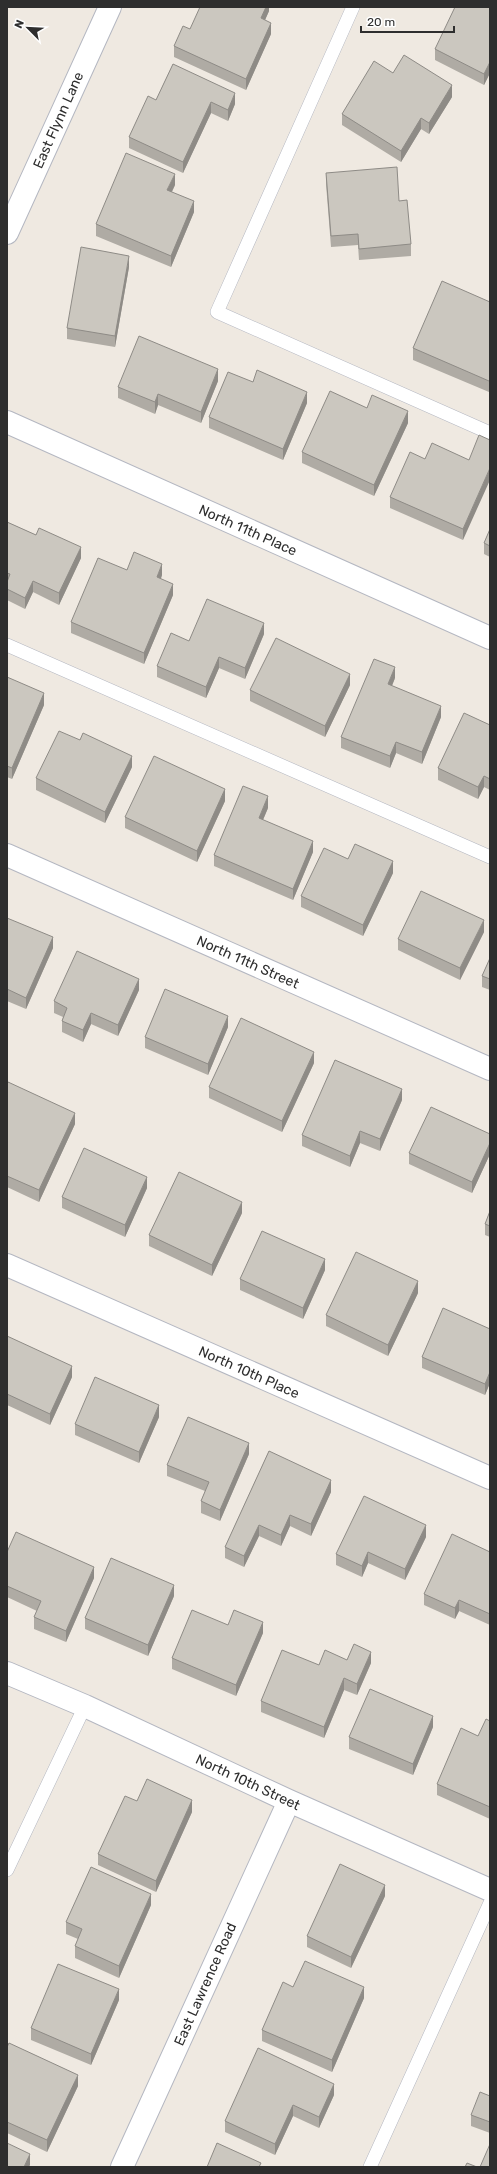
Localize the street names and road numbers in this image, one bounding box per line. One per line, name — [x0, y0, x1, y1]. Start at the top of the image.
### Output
street label: East Flynn Lane — [30, 69, 87, 171]
street label: North 11th Place — [196, 501, 300, 560]
street label: North 11th Street — [194, 932, 302, 993]
street label: North 10th Place — [196, 1343, 302, 1402]
street label: North 10th Street — [193, 1751, 303, 1814]
street label: East Lawrence Road — [171, 1920, 240, 2048]

